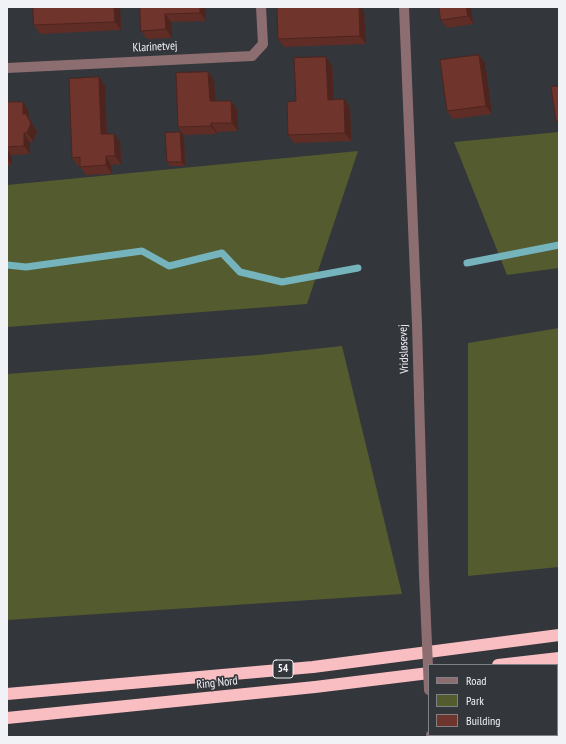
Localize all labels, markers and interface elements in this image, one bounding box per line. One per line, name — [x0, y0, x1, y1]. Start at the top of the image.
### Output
street label: Klarinetvej — [132, 39, 178, 55]
street label: Vridsløsevej — [396, 324, 412, 374]
road number: 54 — [273, 660, 293, 678]
legend — [428, 664, 558, 736]
text: Road — [466, 673, 486, 688]
street label: Ring Nord — [196, 674, 238, 692]
text: Park — [466, 693, 484, 708]
text: Building — [466, 713, 501, 728]

